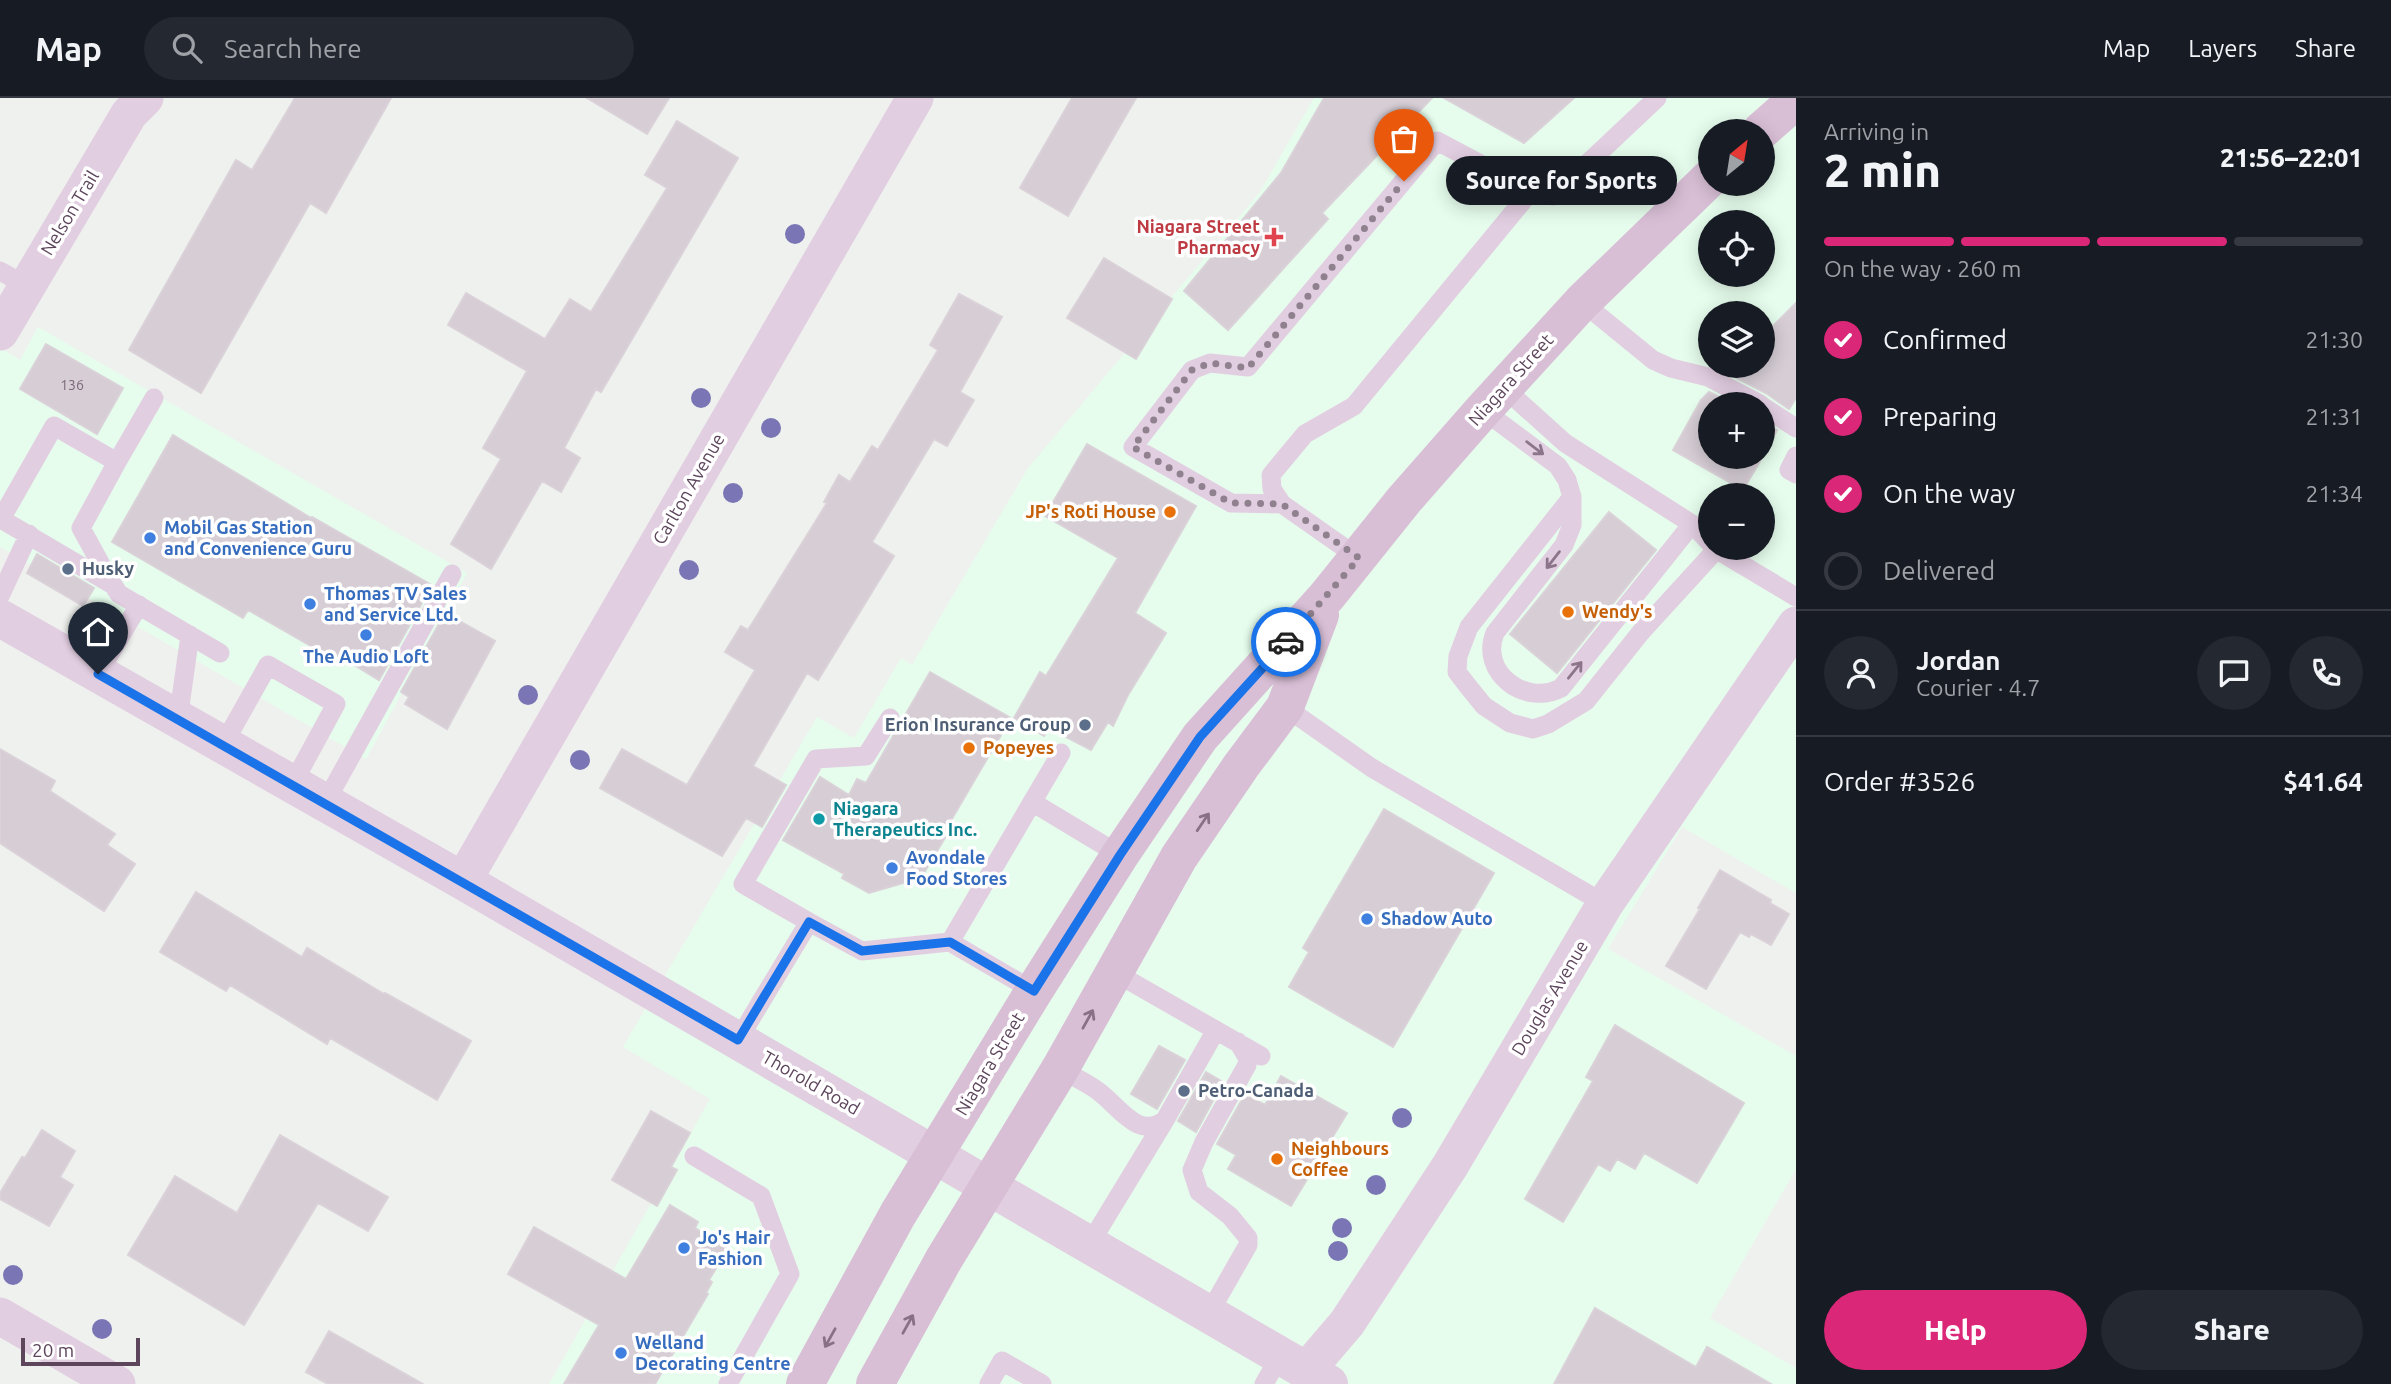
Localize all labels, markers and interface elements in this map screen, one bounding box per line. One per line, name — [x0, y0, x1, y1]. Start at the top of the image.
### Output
search box — [144, 17, 634, 80]
icon: search — [168, 29, 206, 67]
text: Map — [35, 30, 102, 67]
text: Search here — [224, 34, 362, 63]
text: Map — [2103, 35, 2150, 62]
text: Layers — [2188, 35, 2257, 62]
text: Share — [2295, 35, 2356, 62]
pin — [1374, 109, 1434, 181]
north arrow — [1698, 119, 1774, 196]
map controls — [1698, 119, 1775, 560]
text: Arriving in — [1824, 119, 1929, 144]
icon: bag — [1385, 120, 1423, 158]
text: 21:56–22:01 — [2220, 143, 2363, 172]
text: 2 min — [1824, 144, 1941, 196]
callout: Source for Sports — [1446, 156, 1677, 206]
street label: Nelson Trail — [36, 166, 102, 258]
text: Source for Sports — [1466, 168, 1657, 193]
button: locate — [1698, 210, 1775, 287]
place label: Niagara Street Pharmacy — [1136, 216, 1260, 257]
marker: Niagara Street Pharmacy — [1266, 229, 1282, 245]
text: On the way · 260 m — [1824, 256, 2021, 281]
button: layers — [1698, 301, 1775, 378]
icon: check — [1824, 321, 1862, 359]
text: Confirmed — [1883, 325, 2007, 354]
text: 21:30 — [2305, 327, 2363, 352]
street label: Niagara Street — [1464, 329, 1557, 429]
house number: 136 — [60, 377, 84, 393]
button: + — [1698, 392, 1775, 469]
icon: check — [1824, 398, 1862, 436]
text: Preparing — [1883, 402, 1997, 431]
text: 21:31 — [2305, 404, 2363, 429]
street label: Carlton Avenue — [648, 430, 728, 547]
one-way arrow — [1525, 441, 1544, 455]
icon: check — [1824, 475, 1862, 513]
text: On the way — [1883, 479, 2015, 508]
text: 21:34 — [2305, 481, 2363, 506]
button: − — [1698, 483, 1775, 560]
place label: JP's Roti House — [1025, 501, 1156, 521]
marker: JP's Roti House — [1162, 504, 1178, 520]
place label: Mobil Gas Station and Convenience Guru — [164, 517, 352, 558]
marker: Mobil Gas Station and Convenience Guru — [142, 530, 158, 546]
one-way arrow — [1545, 550, 1560, 568]
text: Delivered — [1883, 556, 1995, 585]
place label: Husky — [82, 558, 134, 578]
marker: Husky — [60, 561, 76, 577]
place label: Thomas TV Sales and Service Ltd. — [324, 583, 467, 624]
marker: Thomas TV Sales and Service Ltd. — [302, 596, 318, 612]
place label: Wendy's — [1582, 601, 1653, 621]
pin — [68, 602, 128, 674]
marker: Wendy's — [1560, 604, 1576, 620]
courier — [1251, 607, 1321, 677]
icon: home — [79, 613, 117, 651]
icon: car — [1267, 623, 1305, 661]
marker: The Audio Loft — [358, 627, 374, 643]
button: person — [1824, 636, 1898, 710]
button: chat — [2197, 636, 2271, 710]
button: phone — [2289, 636, 2363, 710]
place label: The Audio Loft — [303, 646, 429, 666]
text: Jordan — [1916, 646, 2001, 675]
one-way arrow — [1568, 661, 1583, 680]
text: Courier · 4.7 — [1916, 675, 2040, 700]
place label: Erion Insurance Group — [885, 714, 1071, 734]
marker: Erion Insurance Group — [1077, 717, 1093, 733]
place label: Popeyes — [983, 737, 1054, 757]
marker: Popeyes — [961, 740, 977, 756]
text: Order #3526 — [1824, 767, 1975, 796]
text: $41.64 — [2283, 767, 2363, 796]
place label: Niagara Therapeutics Inc. — [833, 798, 977, 839]
marker: Niagara Therapeutics Inc. — [811, 811, 827, 827]
one-way arrow — [1195, 813, 1210, 832]
place label: Avondale Food Stores — [906, 847, 1007, 888]
marker: Avondale Food Stores — [884, 860, 900, 876]
place label: Shadow Auto — [1381, 908, 1493, 928]
marker: Shadow Auto — [1359, 911, 1375, 927]
street label: Douglas Avenue — [1507, 936, 1591, 1059]
street label: Niagara Street — [951, 1008, 1028, 1119]
one-way arrow — [1081, 1009, 1095, 1029]
street label: Thorold Road — [759, 1046, 864, 1118]
place label: Petro-Canada — [1198, 1080, 1314, 1100]
marker: Petro-Canada — [1176, 1083, 1192, 1099]
place label: Neighbours Coffee — [1291, 1138, 1389, 1179]
marker: Neighbours Coffee — [1269, 1151, 1285, 1167]
place label: Jo's Hair Fashion — [698, 1227, 771, 1268]
marker: Jo's Hair Fashion — [676, 1240, 692, 1256]
button: Help — [1824, 1290, 2087, 1370]
button: Share — [2101, 1290, 2363, 1370]
one-way arrow — [901, 1315, 915, 1335]
one-way arrow — [823, 1327, 836, 1348]
place label: Welland Decorating Centre — [635, 1332, 791, 1373]
scale bar — [21, 1335, 140, 1367]
text: 20 m — [32, 1339, 74, 1361]
marker: Welland Decorating Centre — [613, 1345, 629, 1361]

